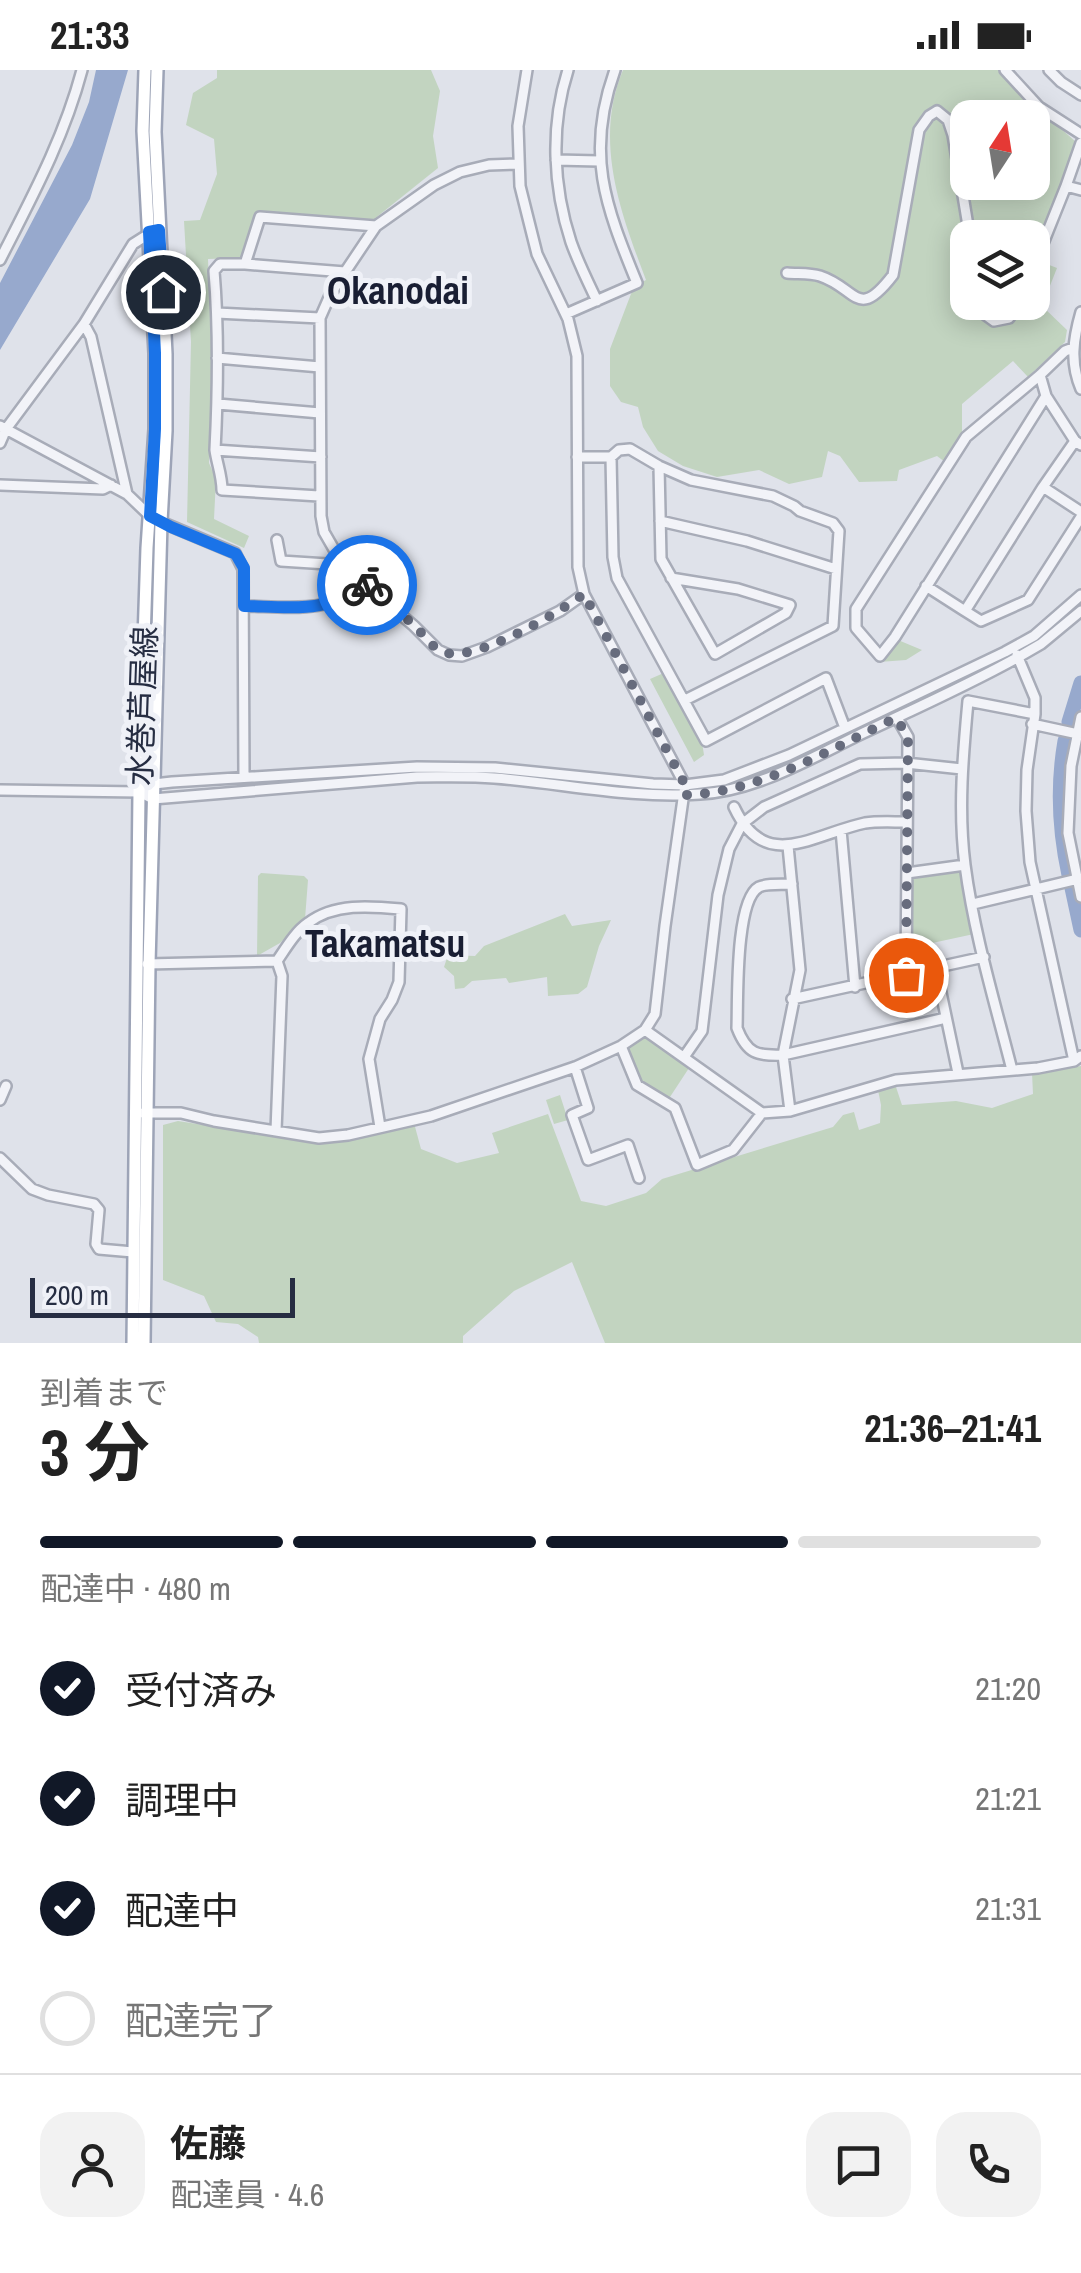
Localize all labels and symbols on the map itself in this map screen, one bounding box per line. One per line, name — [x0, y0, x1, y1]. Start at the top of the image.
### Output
north arrow — [950, 100, 1050, 200]
pin — [121, 250, 206, 335]
district label: Okanodai — [327, 265, 469, 316]
courier — [317, 535, 417, 635]
street label: 水巻芦屋線 — [118, 625, 166, 787]
district label: Takamatsu — [305, 918, 465, 969]
pin — [864, 933, 949, 1018]
scale bar — [30, 1273, 295, 1318]

